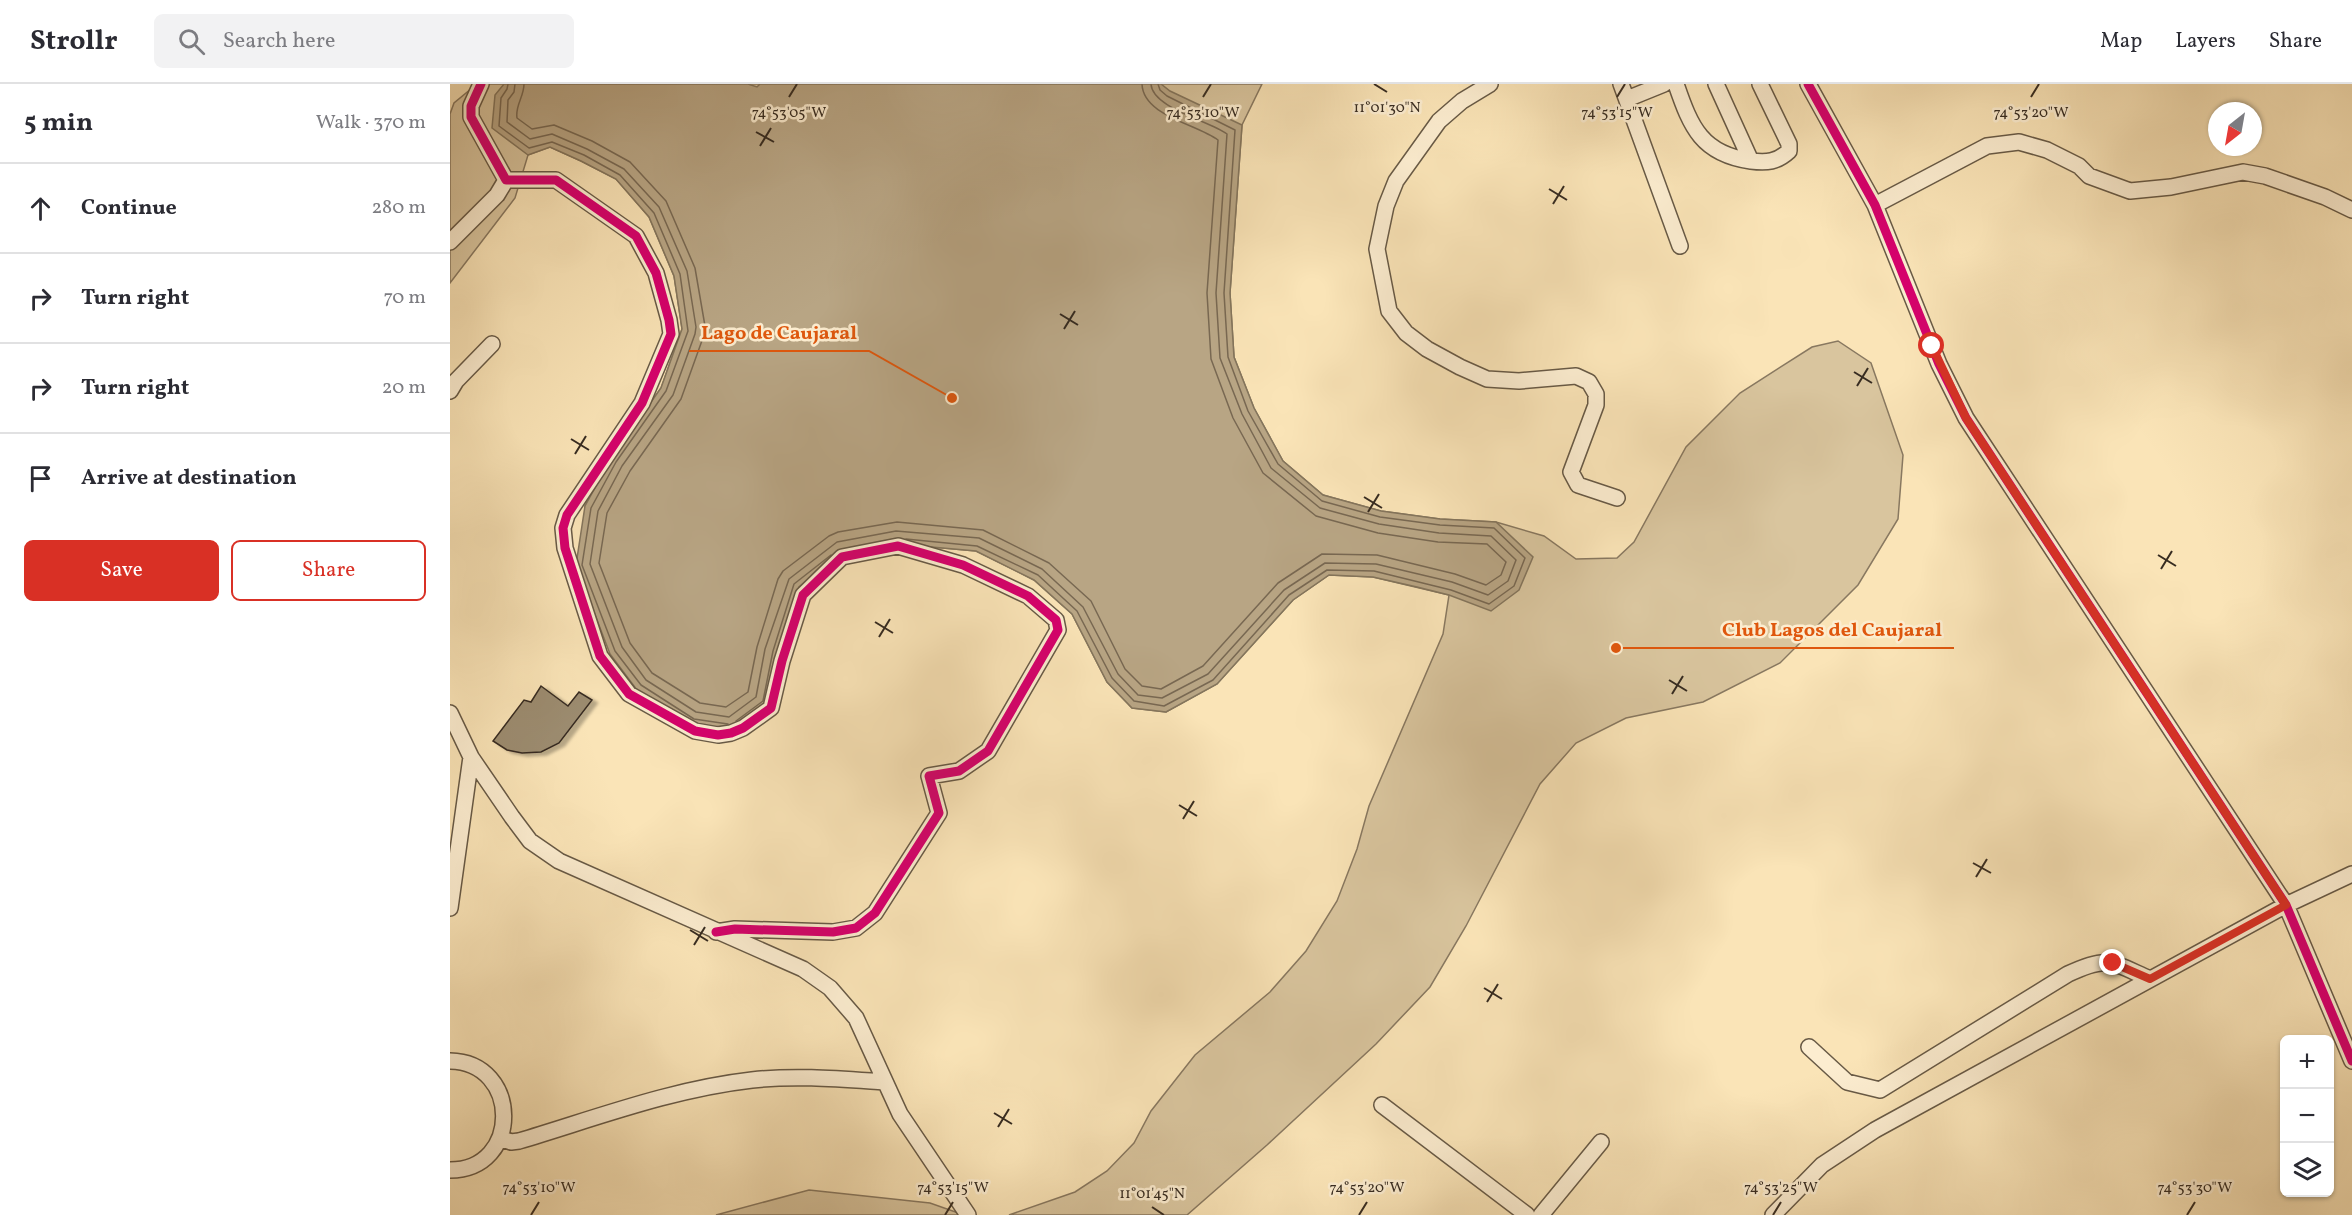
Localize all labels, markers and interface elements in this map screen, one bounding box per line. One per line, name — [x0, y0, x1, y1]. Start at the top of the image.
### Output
search box — [154, 14, 574, 68]
text: Strollr — [30, 22, 118, 61]
icon: search — [175, 25, 208, 58]
text: Search here — [223, 26, 335, 57]
text: Map — [2100, 27, 2142, 56]
text: Layers — [2175, 27, 2236, 56]
text: Share — [2269, 27, 2322, 56]
text: 11°01'30"N — [1353, 98, 1421, 119]
north arrow — [2208, 102, 2262, 156]
text: 74°53'05"W — [752, 103, 826, 124]
text: 74°53'10"W — [1166, 103, 1240, 124]
text: 74°53'15"W — [1581, 103, 1653, 124]
text: 74°53'20"W — [1993, 103, 2069, 124]
text: 5 min — [24, 105, 93, 141]
text: Walk · 370 m — [316, 109, 426, 137]
icon: ahead — [24, 192, 57, 225]
text: Continue — [81, 193, 177, 224]
text: 280 m — [371, 194, 426, 222]
icon: right — [24, 282, 57, 315]
text: Turn right — [81, 283, 189, 314]
text: 70 m — [383, 284, 426, 312]
callout: Lago de Caujaral — [689, 313, 869, 351]
text: Lago de Caujaral — [701, 320, 857, 348]
route start — [1918, 332, 1944, 358]
icon: right — [24, 372, 57, 405]
text: Turn right — [81, 373, 189, 404]
text: 20 m — [382, 374, 426, 402]
icon: arrive — [24, 462, 57, 495]
text: Arrive at destination — [81, 463, 297, 494]
button: Save — [24, 540, 219, 601]
button: Share — [231, 540, 426, 601]
callout: Club Lagos del Caujaral — [1710, 610, 1954, 648]
text: Club Lagos del Caujaral — [1722, 617, 1942, 645]
route end — [2099, 949, 2125, 975]
map controls — [2280, 1035, 2334, 1197]
button: + — [2280, 1035, 2334, 1089]
button: − — [2280, 1089, 2334, 1143]
button: layers — [2280, 1143, 2334, 1197]
text: 74°53'10"W — [502, 1178, 576, 1199]
text: 74°53'15"W — [917, 1178, 989, 1199]
text: 74°53'20"W — [1329, 1178, 1405, 1199]
text: 74°53'25"W — [1744, 1178, 1818, 1199]
text: 74°53'30"W — [2158, 1178, 2232, 1199]
text: 11°01'45"N — [1119, 1184, 1185, 1205]

